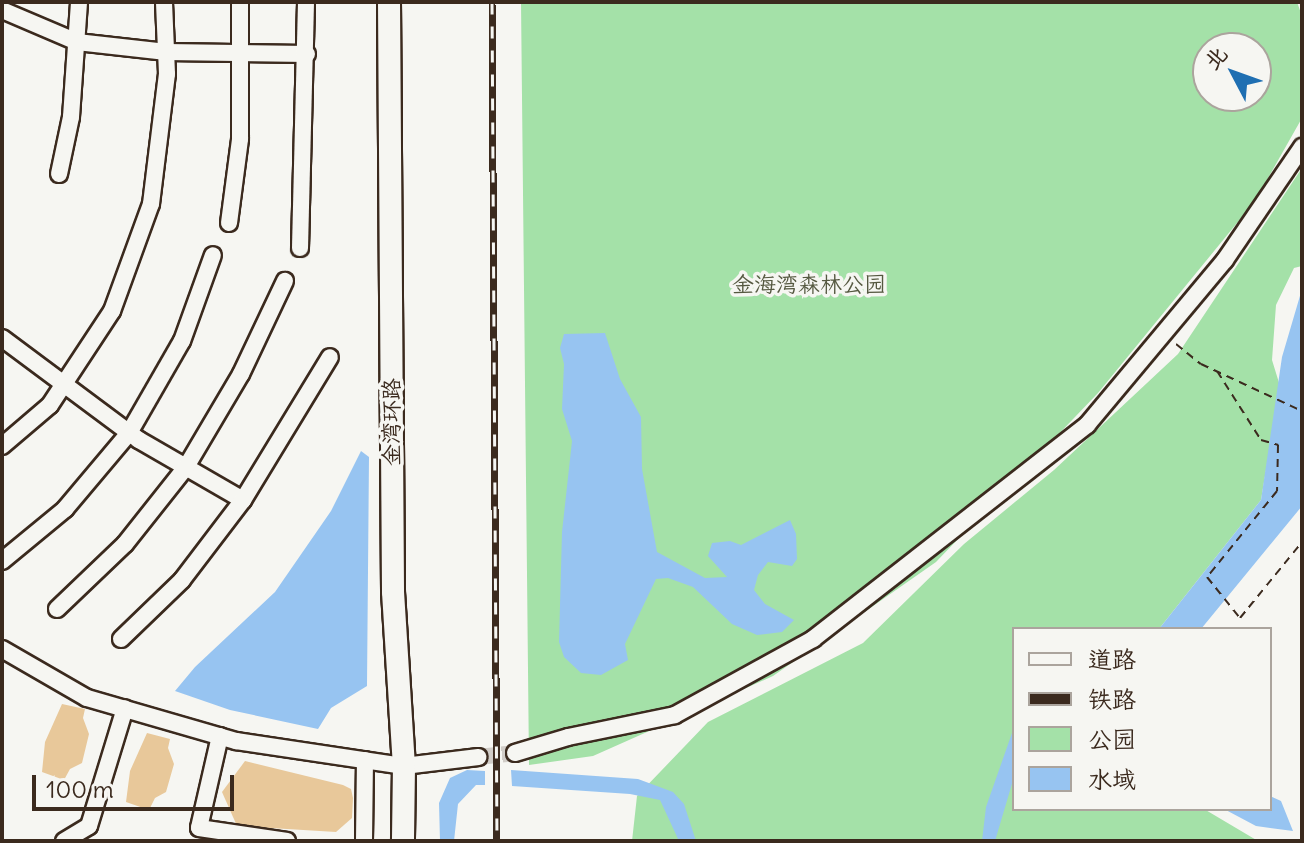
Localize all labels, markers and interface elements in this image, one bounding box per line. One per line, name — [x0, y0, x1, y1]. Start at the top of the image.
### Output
north arrow — [1192, 32, 1272, 112]
text: 北 — [1198, 40, 1233, 75]
park label: 金海湾森林公园 — [732, 272, 886, 298]
street label: 金湾环路 — [379, 378, 405, 466]
legend — [1012, 627, 1272, 811]
text: 道路 — [1088, 644, 1136, 674]
text: 铁路 — [1088, 684, 1136, 714]
text: 公园 — [1088, 724, 1136, 754]
scale bar — [36, 759, 238, 809]
text: 水域 — [1088, 764, 1136, 794]
text: 100 m — [46, 774, 114, 804]

